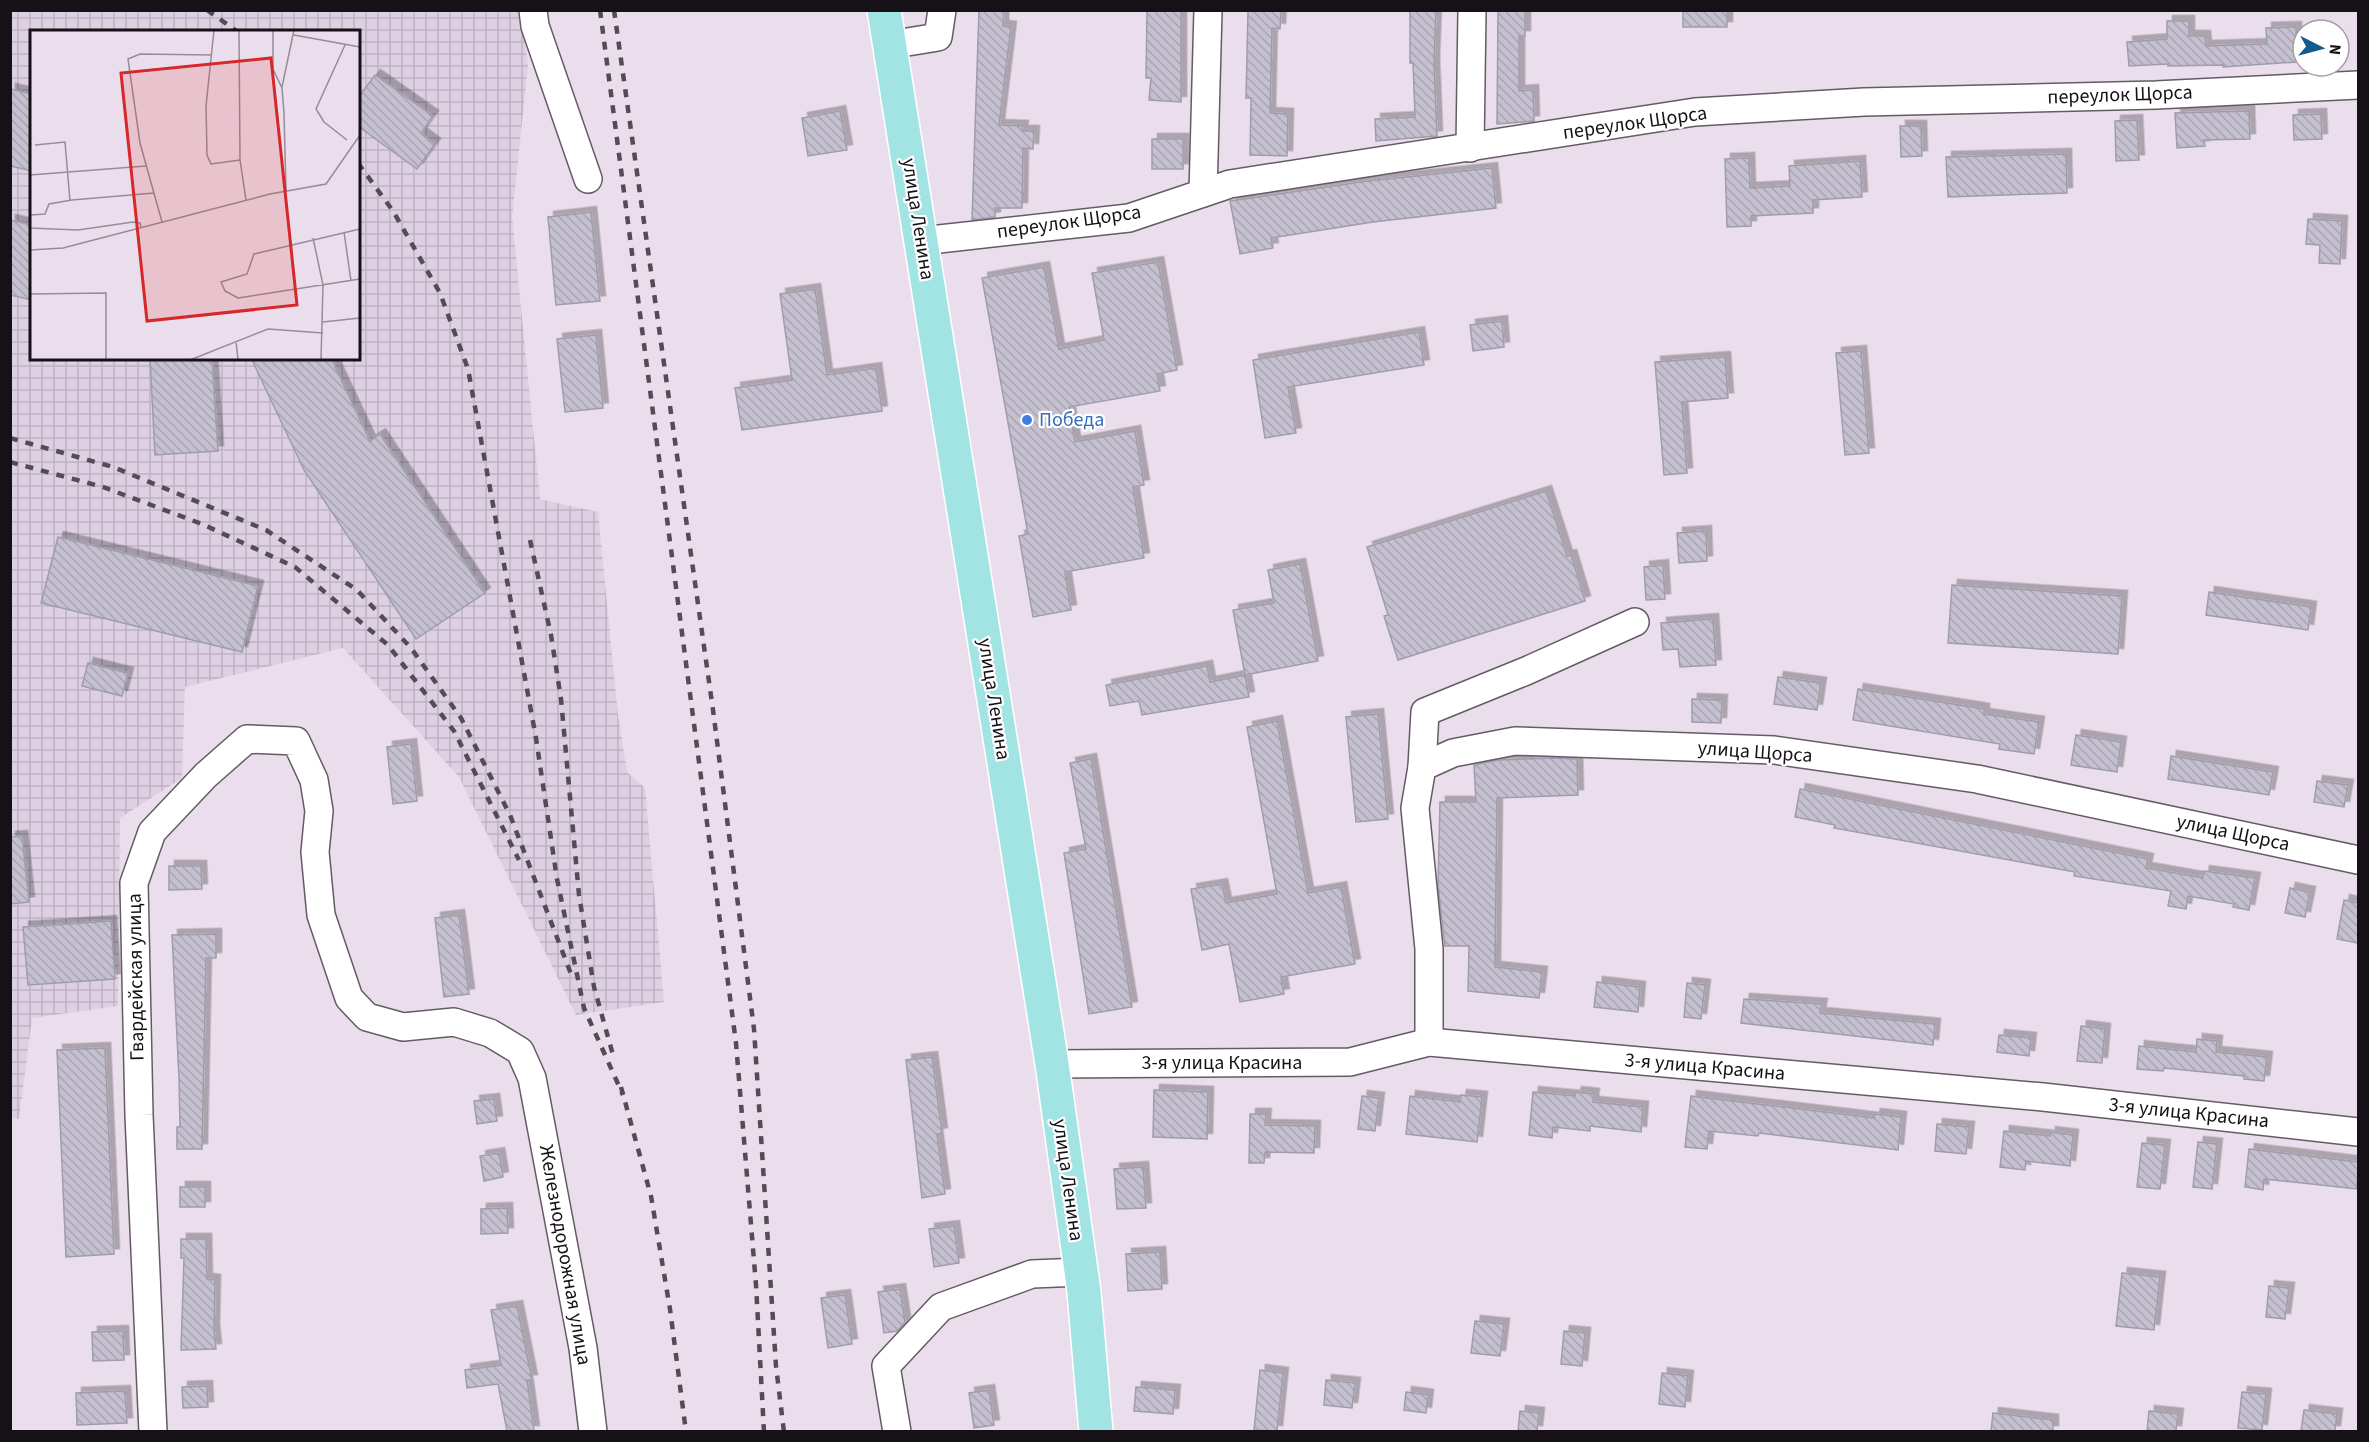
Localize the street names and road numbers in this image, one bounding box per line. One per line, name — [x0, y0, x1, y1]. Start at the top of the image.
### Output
street label: переулок Щорса — [2047, 78, 2193, 112]
street label: переулок Щорса — [1561, 99, 1709, 147]
street label: улица Ленина — [895, 156, 941, 282]
street label: переулок Щорса — [995, 198, 1143, 246]
street label: улица Ленина — [971, 636, 1017, 762]
street label: улица Щорса — [1697, 734, 1813, 770]
street label: улица Щорса — [2174, 807, 2292, 859]
street label: Гвардейская улица — [121, 893, 151, 1061]
street label: 3-я улица Красина — [1624, 1046, 1786, 1088]
street label: 3-я улица Красина — [1142, 1049, 1302, 1077]
street label: 3-я улица Красина — [2108, 1091, 2270, 1135]
street label: улица Ленина — [1046, 1117, 1090, 1243]
street label: Железнодорожная улица — [532, 1143, 598, 1367]

